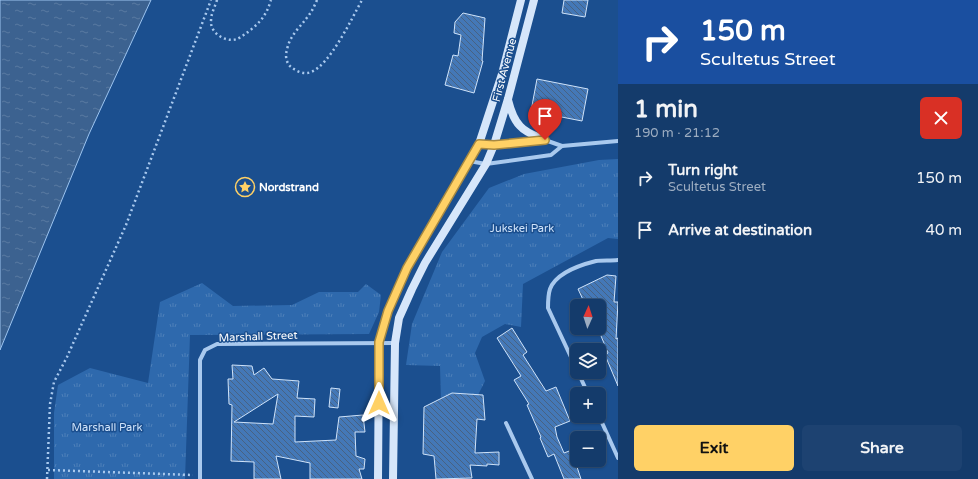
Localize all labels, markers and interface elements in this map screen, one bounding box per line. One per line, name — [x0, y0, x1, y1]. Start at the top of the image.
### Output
text: 150 m — [700, 14, 786, 48]
icon: right — [634, 16, 686, 68]
street label: First Avenue — [490, 37, 519, 103]
text: Scultetus Street — [700, 48, 836, 70]
text: 1 min — [634, 95, 698, 124]
button: close — [920, 97, 962, 139]
pin — [528, 99, 562, 140]
icon: arrive — [534, 105, 556, 127]
text: 190 m · 21:12 — [634, 125, 720, 141]
text: Turn right — [668, 161, 738, 179]
icon: right — [634, 167, 656, 189]
text: 150 m — [916, 169, 962, 187]
place icon: Nordstrand — [234, 176, 256, 198]
text: Scultetus Street — [668, 179, 766, 195]
place label: Nordstrand — [259, 181, 319, 194]
icon: arrive — [634, 219, 656, 241]
text: Arrive at destination — [668, 221, 812, 239]
text: 40 m — [925, 221, 962, 239]
park label: Jukskei Park — [490, 222, 554, 235]
north arrow — [570, 299, 606, 335]
map controls — [570, 299, 606, 467]
street label: Marshall Street — [218, 329, 298, 344]
button: layers — [570, 343, 606, 379]
position arrow — [358, 382, 400, 424]
button: + — [570, 387, 606, 423]
park label: Marshall Park — [71, 421, 143, 434]
button: Exit — [634, 425, 794, 471]
button: Share — [802, 425, 962, 471]
button: − — [570, 431, 606, 467]

